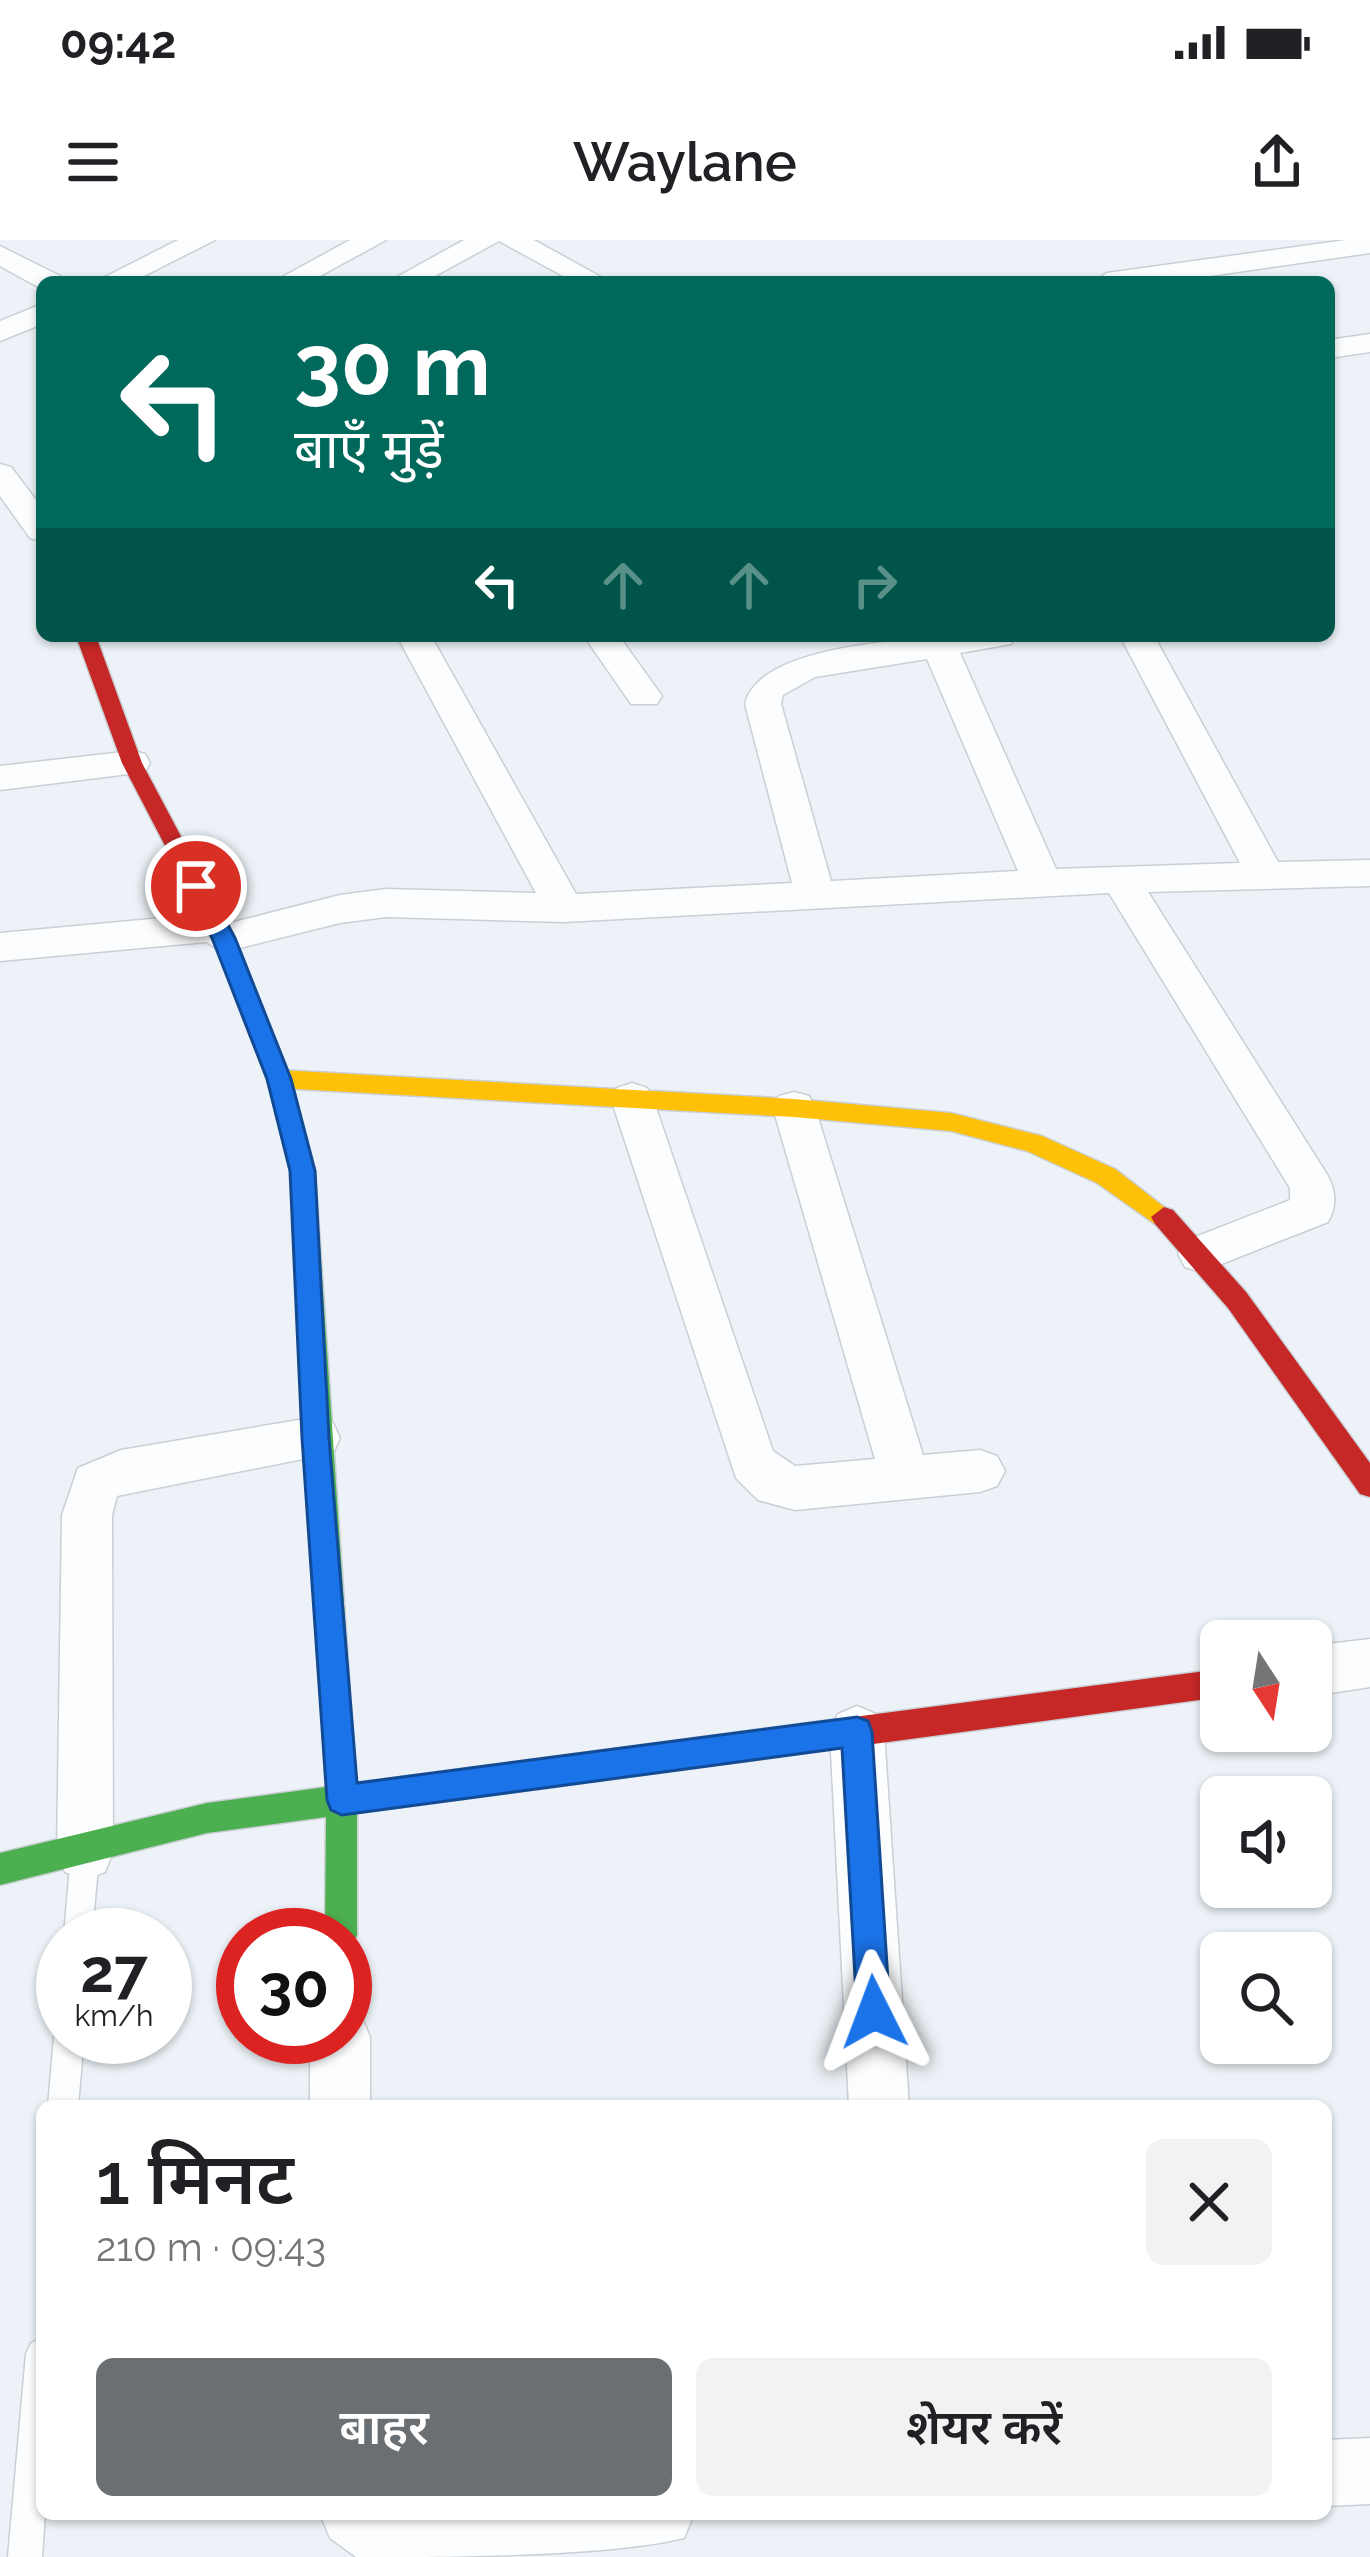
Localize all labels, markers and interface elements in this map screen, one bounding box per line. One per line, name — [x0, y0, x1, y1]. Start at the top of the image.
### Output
text: 09:42 — [60, 16, 176, 69]
icon: menu — [60, 129, 126, 195]
icon: share — [1244, 129, 1310, 195]
text: Waylane — [573, 130, 797, 194]
text: 30 m — [294, 316, 491, 415]
icon: left — [96, 324, 252, 480]
text: बाएँ मुड़ें — [294, 417, 444, 481]
icon: left — [464, 552, 530, 618]
icon: ahead — [590, 552, 656, 618]
icon: ahead — [716, 552, 782, 618]
icon: right — [842, 552, 908, 618]
pin — [145, 835, 247, 937]
icon: arrive — [163, 853, 229, 919]
north arrow — [1200, 1620, 1332, 1752]
map controls — [1200, 1620, 1332, 2064]
button: sound — [1200, 1776, 1332, 1908]
speed limit sign: 30 — [216, 1908, 372, 2064]
button: search — [1200, 1932, 1332, 2064]
text: 27 — [80, 1936, 148, 2006]
position arrow — [811, 1949, 937, 2075]
text: km/h — [74, 1998, 154, 2033]
text: 1 मिनट — [96, 2136, 294, 2221]
button: close — [1146, 2139, 1272, 2265]
text: 210 m · 09:43 — [96, 2224, 326, 2270]
button: बाहर — [96, 2358, 672, 2496]
button: शेयर करें — [696, 2358, 1272, 2496]

